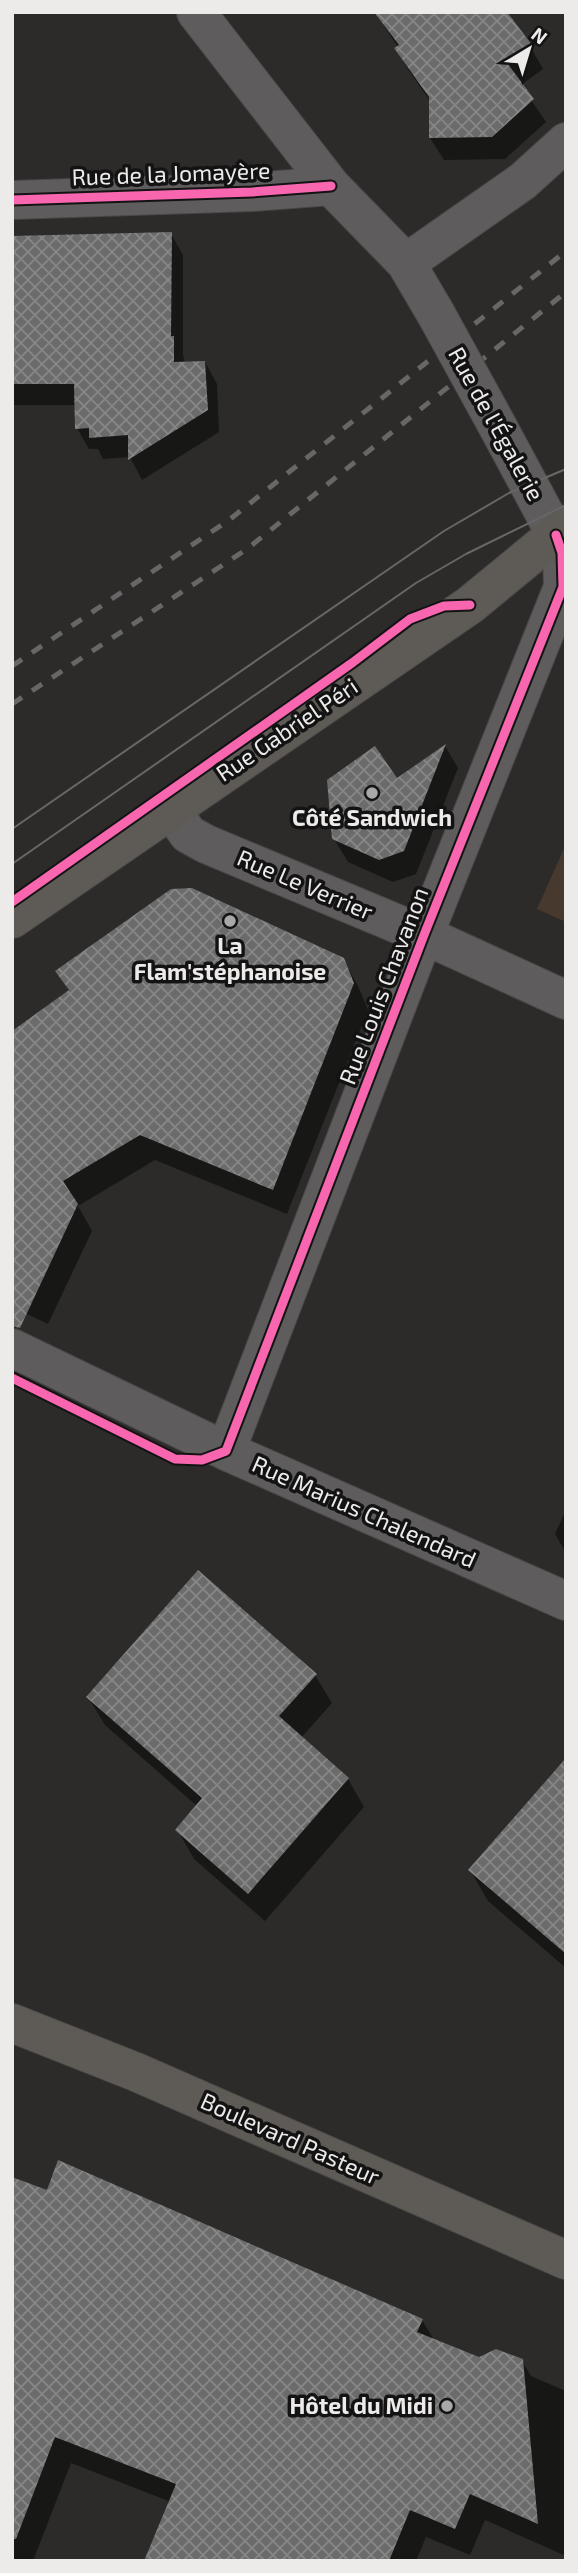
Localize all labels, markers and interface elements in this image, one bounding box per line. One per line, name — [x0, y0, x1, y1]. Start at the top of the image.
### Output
north arrow — [494, 14, 564, 84]
text: N — [527, 22, 552, 48]
street label: Rue de la Jomayère — [71, 156, 271, 190]
street label: Rue de l'Égalerie — [443, 342, 551, 505]
street label: Rue Gabriel Péri — [210, 672, 362, 787]
marker: Côté Sandwich — [364, 785, 380, 801]
place label: Côté Sandwich — [292, 803, 452, 831]
street label: Rue Le Verrier — [233, 843, 377, 925]
street label: Rue Louis Chavanon — [333, 883, 434, 1088]
marker: La Flam'stéphanoise — [222, 913, 238, 929]
place label: La Flam'stéphanoise — [134, 931, 326, 985]
street label: Rue Marius Chalendard — [248, 1449, 481, 1573]
street label: Boulevard Pasteur — [197, 2086, 384, 2190]
place label: Hôtel du Midi — [289, 2391, 433, 2419]
marker: Hôtel du Midi — [439, 2398, 455, 2414]

